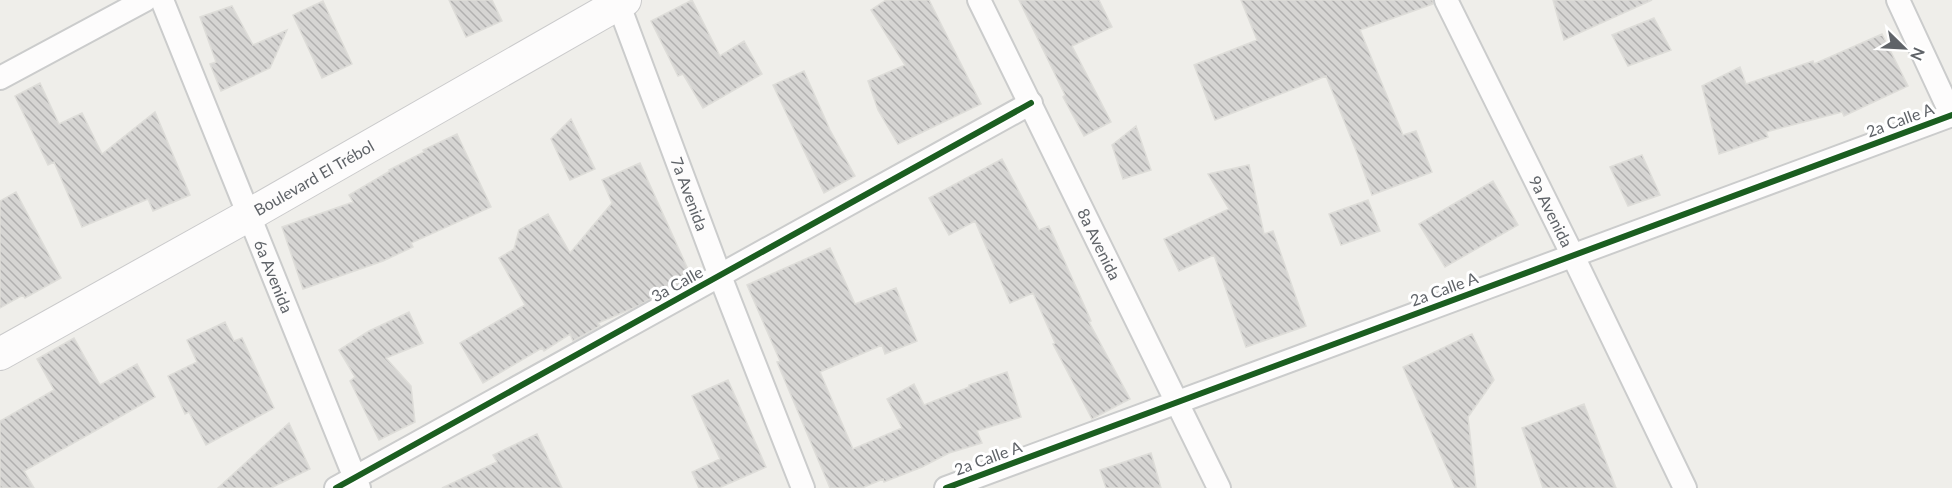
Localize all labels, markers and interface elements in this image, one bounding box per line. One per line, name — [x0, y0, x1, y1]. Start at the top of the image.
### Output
north arrow — [1874, 18, 1934, 78]
text: N — [1907, 45, 1929, 64]
street label: 2a Calle A — [1864, 99, 1936, 140]
street label: Boulevard El Trébol — [250, 136, 377, 219]
street label: 7a Avenida — [667, 154, 712, 233]
street label: 9a Avenida — [1526, 172, 1577, 250]
street label: 8a Avenida — [1074, 205, 1125, 283]
street label: 6a Avenida — [251, 237, 297, 315]
street label: 3a Calle — [648, 262, 706, 305]
street label: 2a Calle A — [1408, 268, 1480, 309]
street label: 2a Calle A — [952, 437, 1024, 478]

